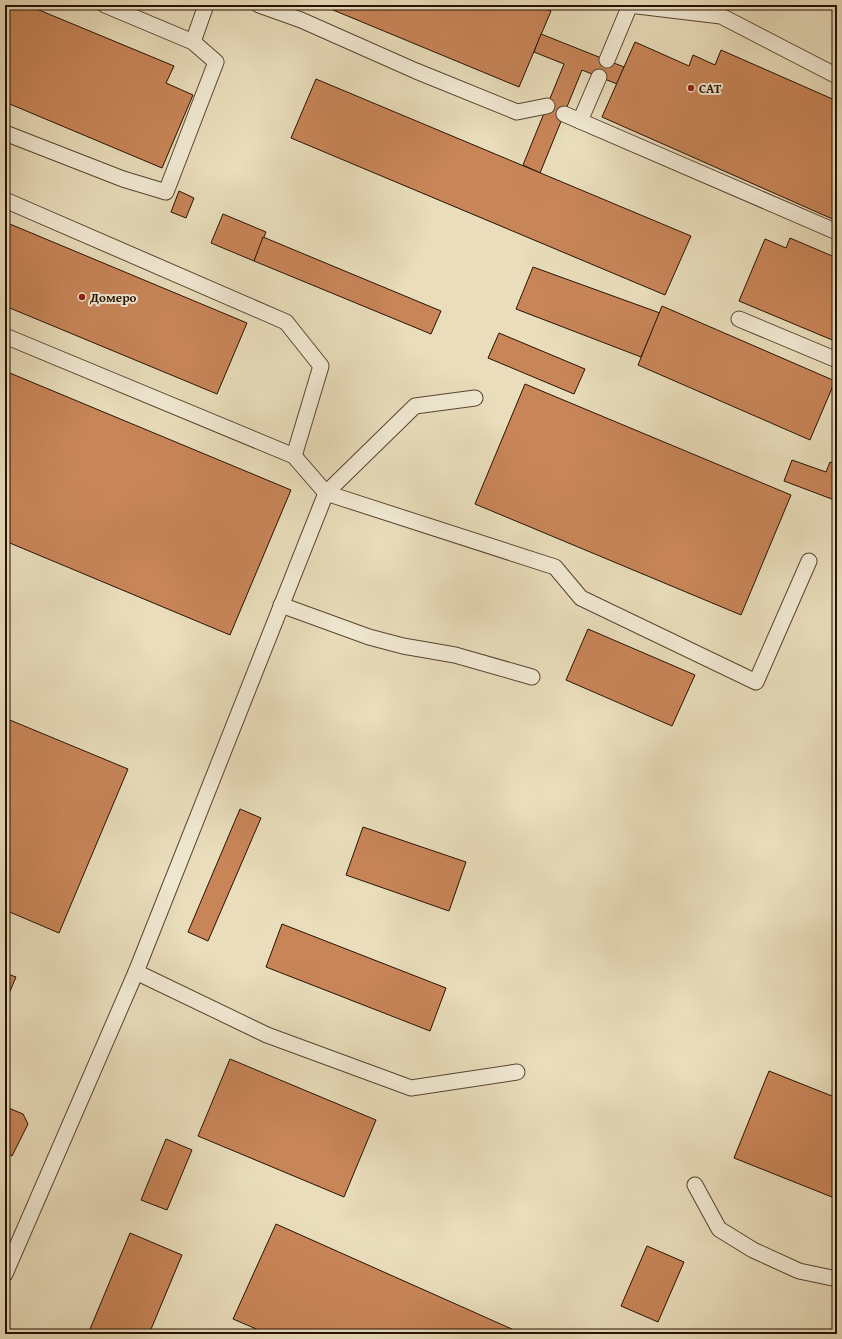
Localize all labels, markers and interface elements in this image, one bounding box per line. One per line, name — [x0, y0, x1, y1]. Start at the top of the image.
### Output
place label: CAT — [699, 79, 722, 98]
marker: CAT — [686, 83, 696, 93]
place label: Домеро — [89, 288, 137, 307]
marker: Домеро — [77, 292, 87, 302]

